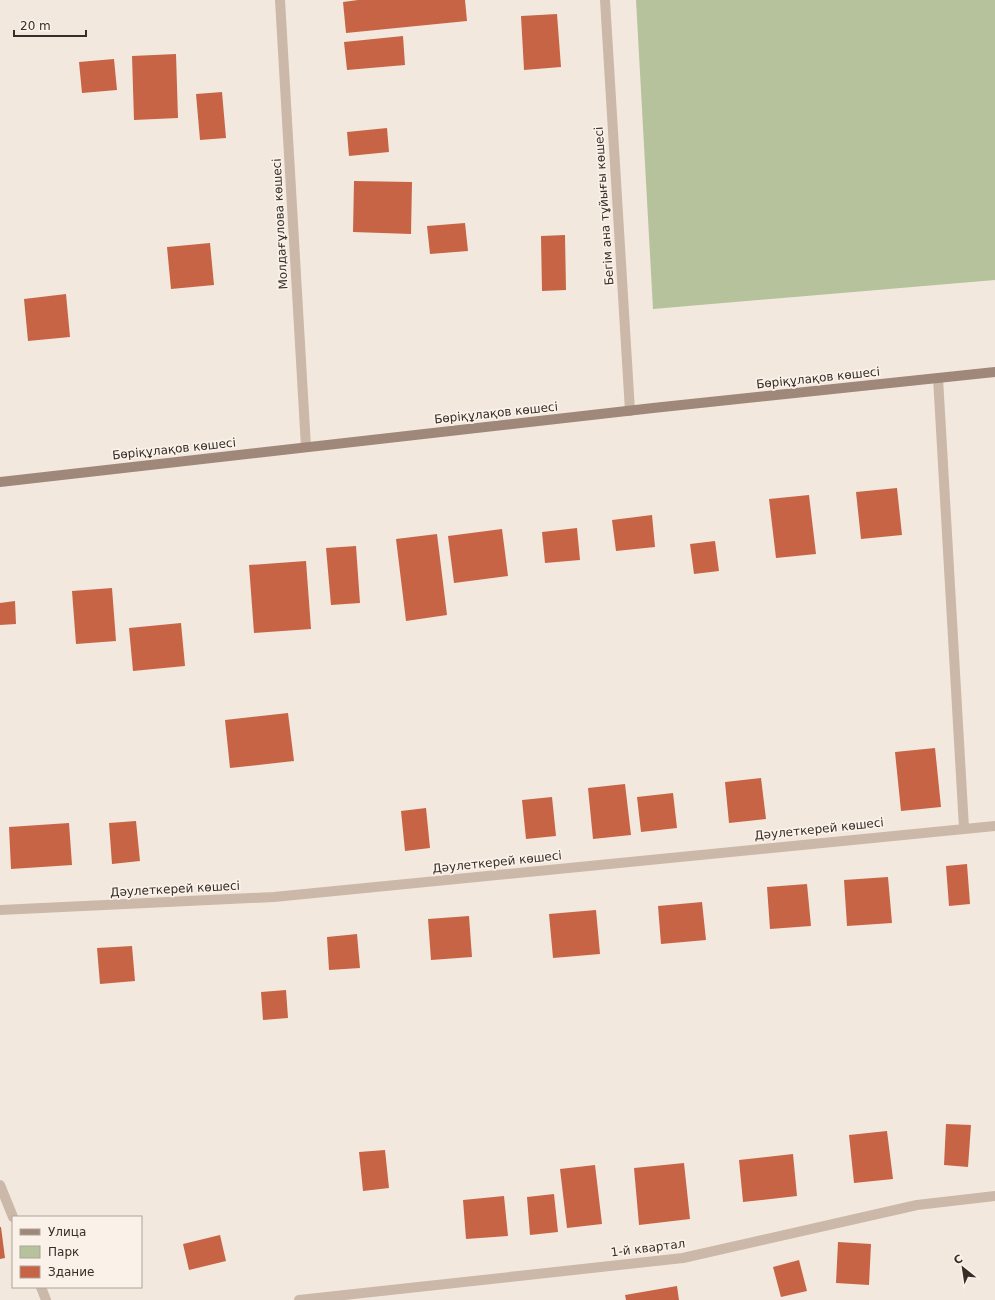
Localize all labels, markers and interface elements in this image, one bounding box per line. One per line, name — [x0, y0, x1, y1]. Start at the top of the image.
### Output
scale bar — [14, 12, 86, 38]
text: 20 m — [20, 19, 51, 33]
street label: Бегім ана тұйығы көшесі — [591, 126, 617, 286]
street label: Молдағұлова көшесі — [270, 158, 290, 290]
street label: Бөріқұлақов көшесі — [755, 365, 881, 391]
street label: Бөріқұлақов көшесі — [433, 400, 559, 426]
street label: Бөріқұлақов көшесі — [111, 436, 237, 462]
street label: Дәулеткерей көшесі — [754, 815, 884, 843]
street label: Дәулеткерей көшесі — [432, 848, 562, 876]
street label: Дәулеткерей көшесі — [110, 879, 240, 899]
legend — [12, 1216, 142, 1288]
text: Улица — [48, 1225, 86, 1239]
street label: 1-й квартал — [610, 1236, 686, 1260]
text: Парк — [48, 1245, 79, 1259]
north arrow — [943, 1248, 983, 1288]
text: С — [952, 1252, 965, 1267]
text: Здание — [48, 1265, 94, 1279]

